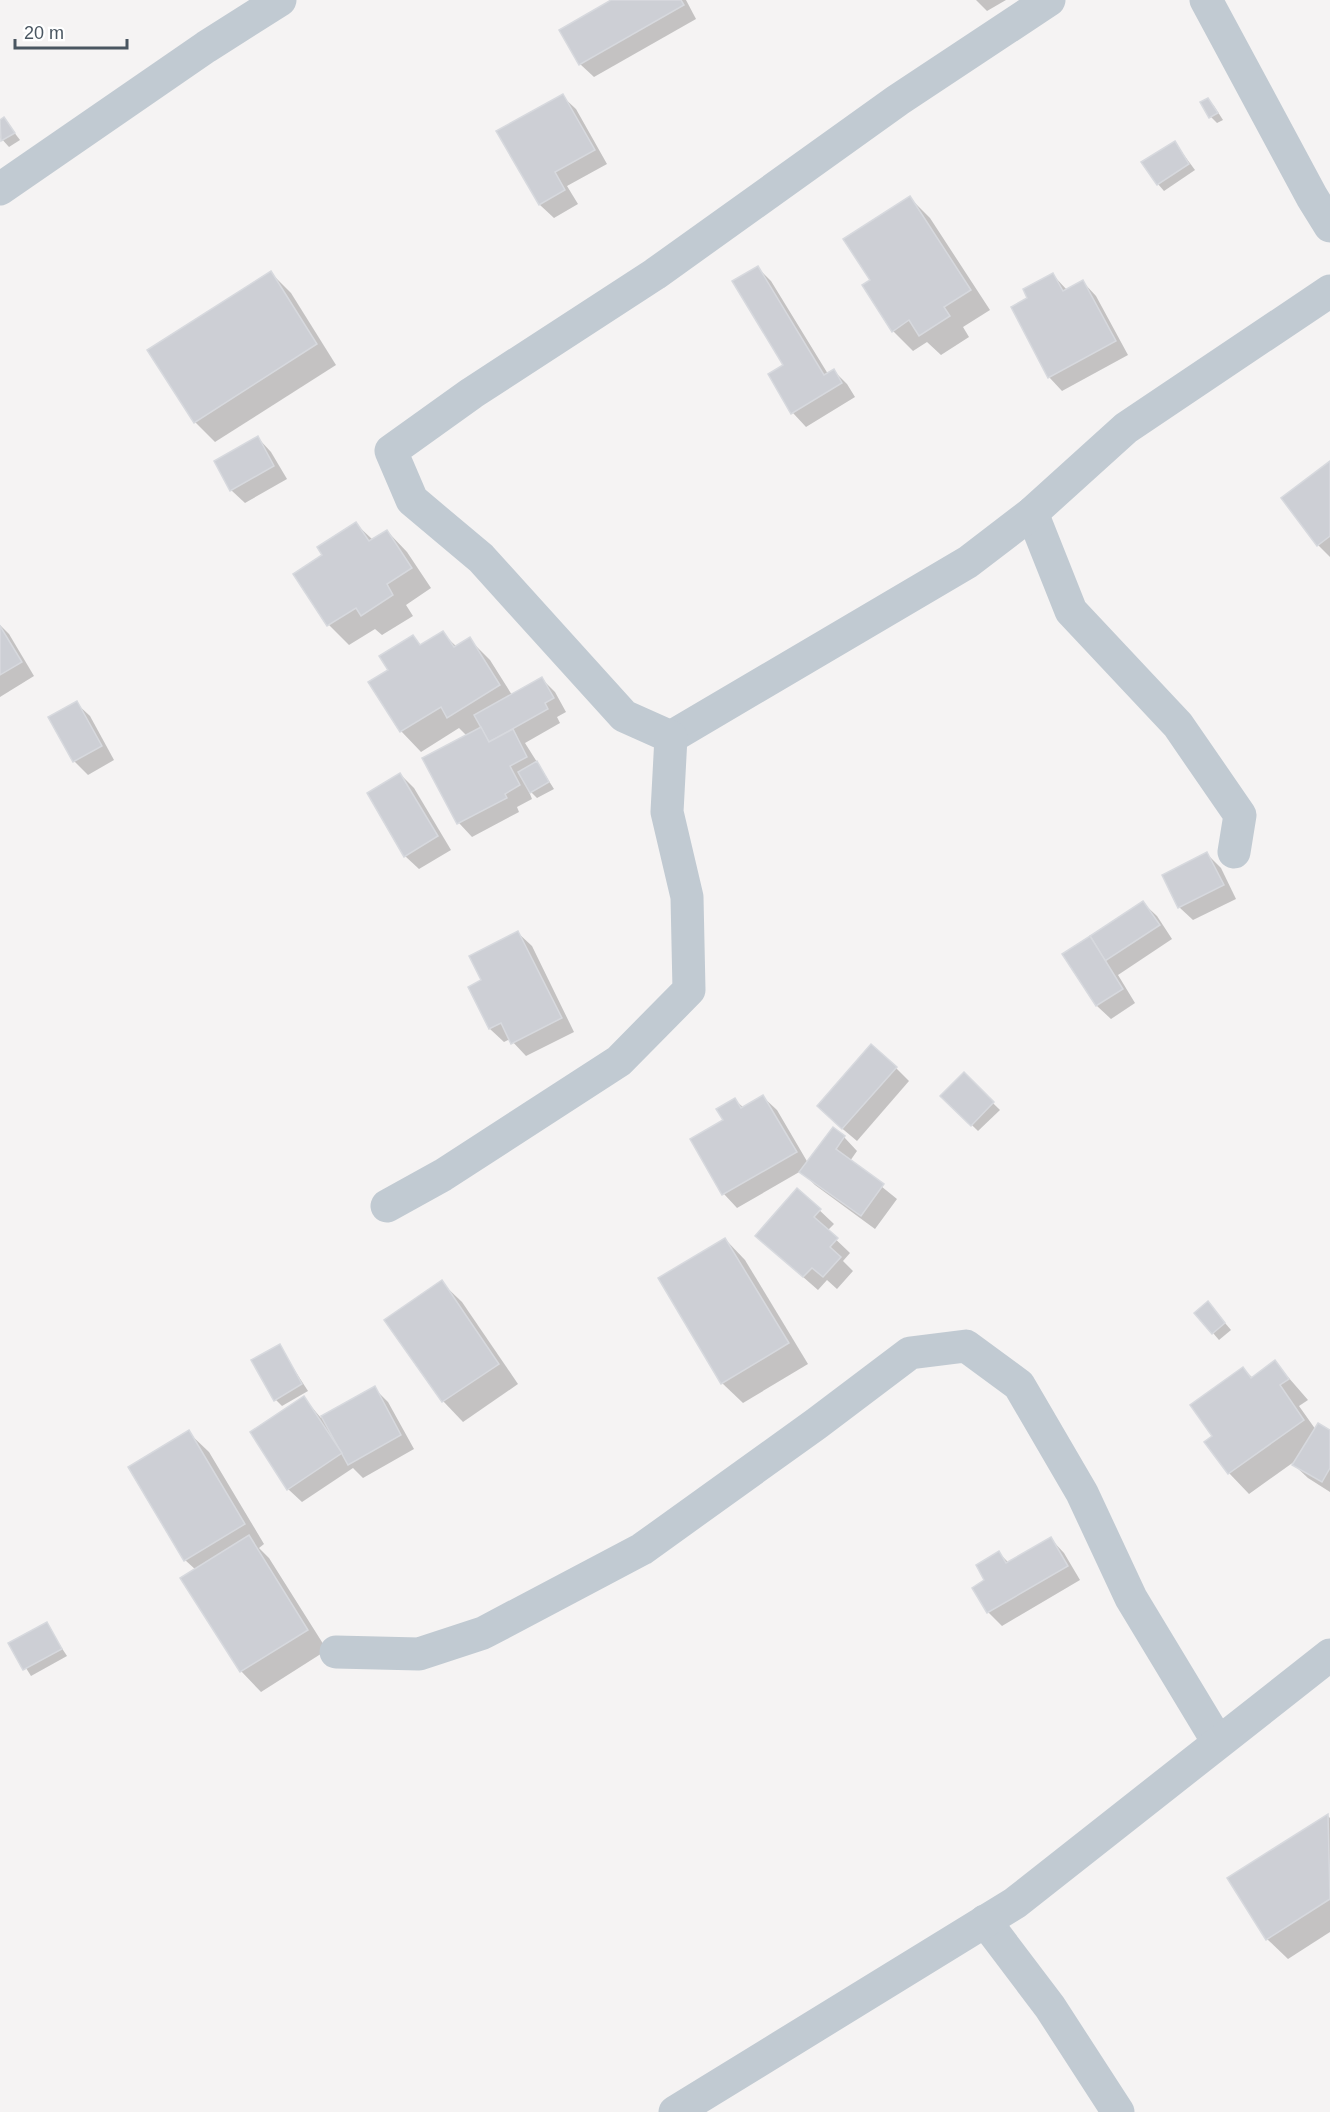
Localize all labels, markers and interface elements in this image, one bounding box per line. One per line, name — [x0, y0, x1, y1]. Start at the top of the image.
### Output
scale bar — [15, 12, 128, 50]
text: 20 m — [24, 23, 64, 43]

